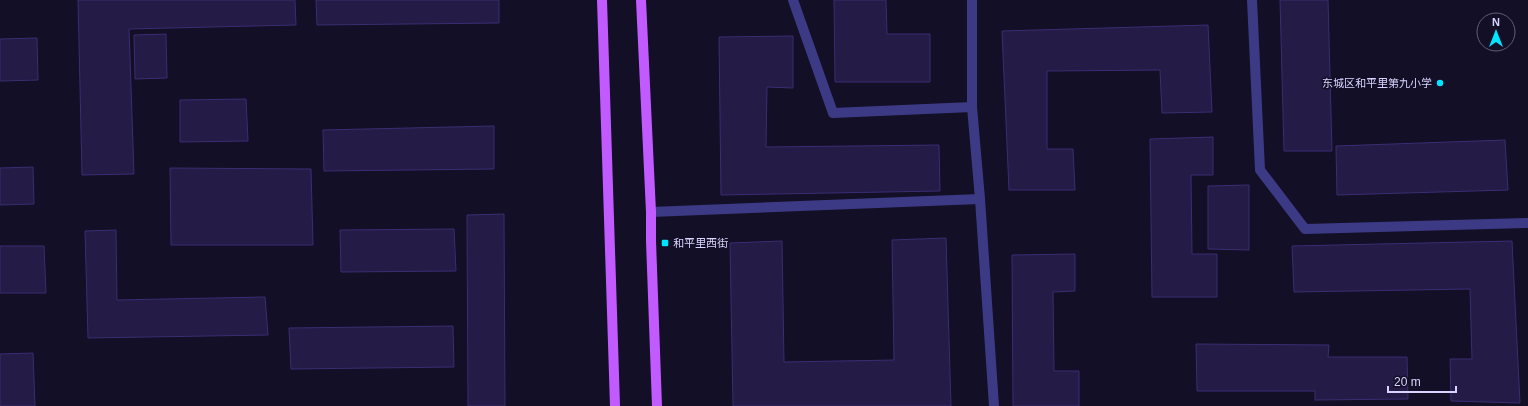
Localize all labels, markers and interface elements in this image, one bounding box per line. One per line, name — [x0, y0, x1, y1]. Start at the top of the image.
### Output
north arrow — [1476, 12, 1516, 52]
text: N — [1492, 16, 1500, 28]
place label: 东城区和平里第九小学 — [1322, 77, 1432, 89]
marker: 东城区和平里第九小学 — [1435, 78, 1445, 88]
place label: 和平里西街 — [673, 237, 728, 249]
marker: 和平里西街 — [660, 238, 670, 248]
scale bar — [1388, 368, 1456, 394]
text: 20 m — [1394, 375, 1421, 389]

